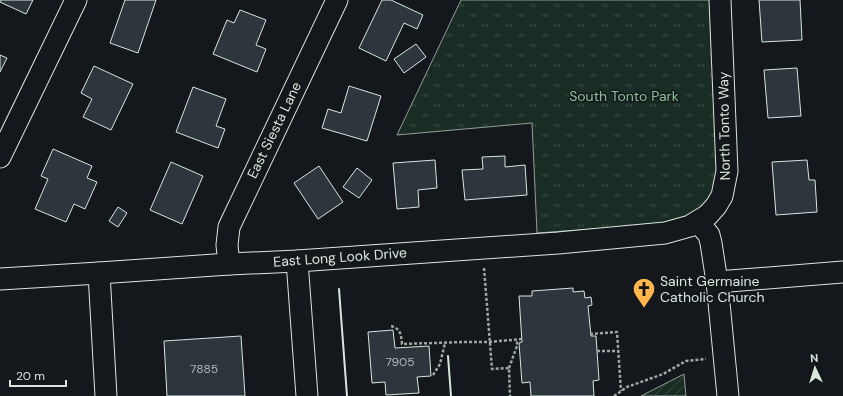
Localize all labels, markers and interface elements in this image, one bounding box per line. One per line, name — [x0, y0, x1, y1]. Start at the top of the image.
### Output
street label: North Tonto Way — [714, 71, 734, 181]
street label: East Siesta Lane — [243, 79, 305, 181]
park label: South Tonto Park — [569, 87, 679, 105]
street label: East Long Look Drive — [273, 243, 408, 271]
place label: Saint Germaine Catholic Church — [660, 272, 765, 306]
church icon: Saint Germaine Catholic Church — [631, 276, 657, 309]
north arrow — [795, 348, 835, 388]
text: N — [810, 351, 819, 365]
house number: 7905 — [385, 354, 415, 370]
house number: 7885 — [190, 361, 218, 377]
scale bar — [10, 362, 66, 388]
text: 20 m — [16, 368, 45, 384]

